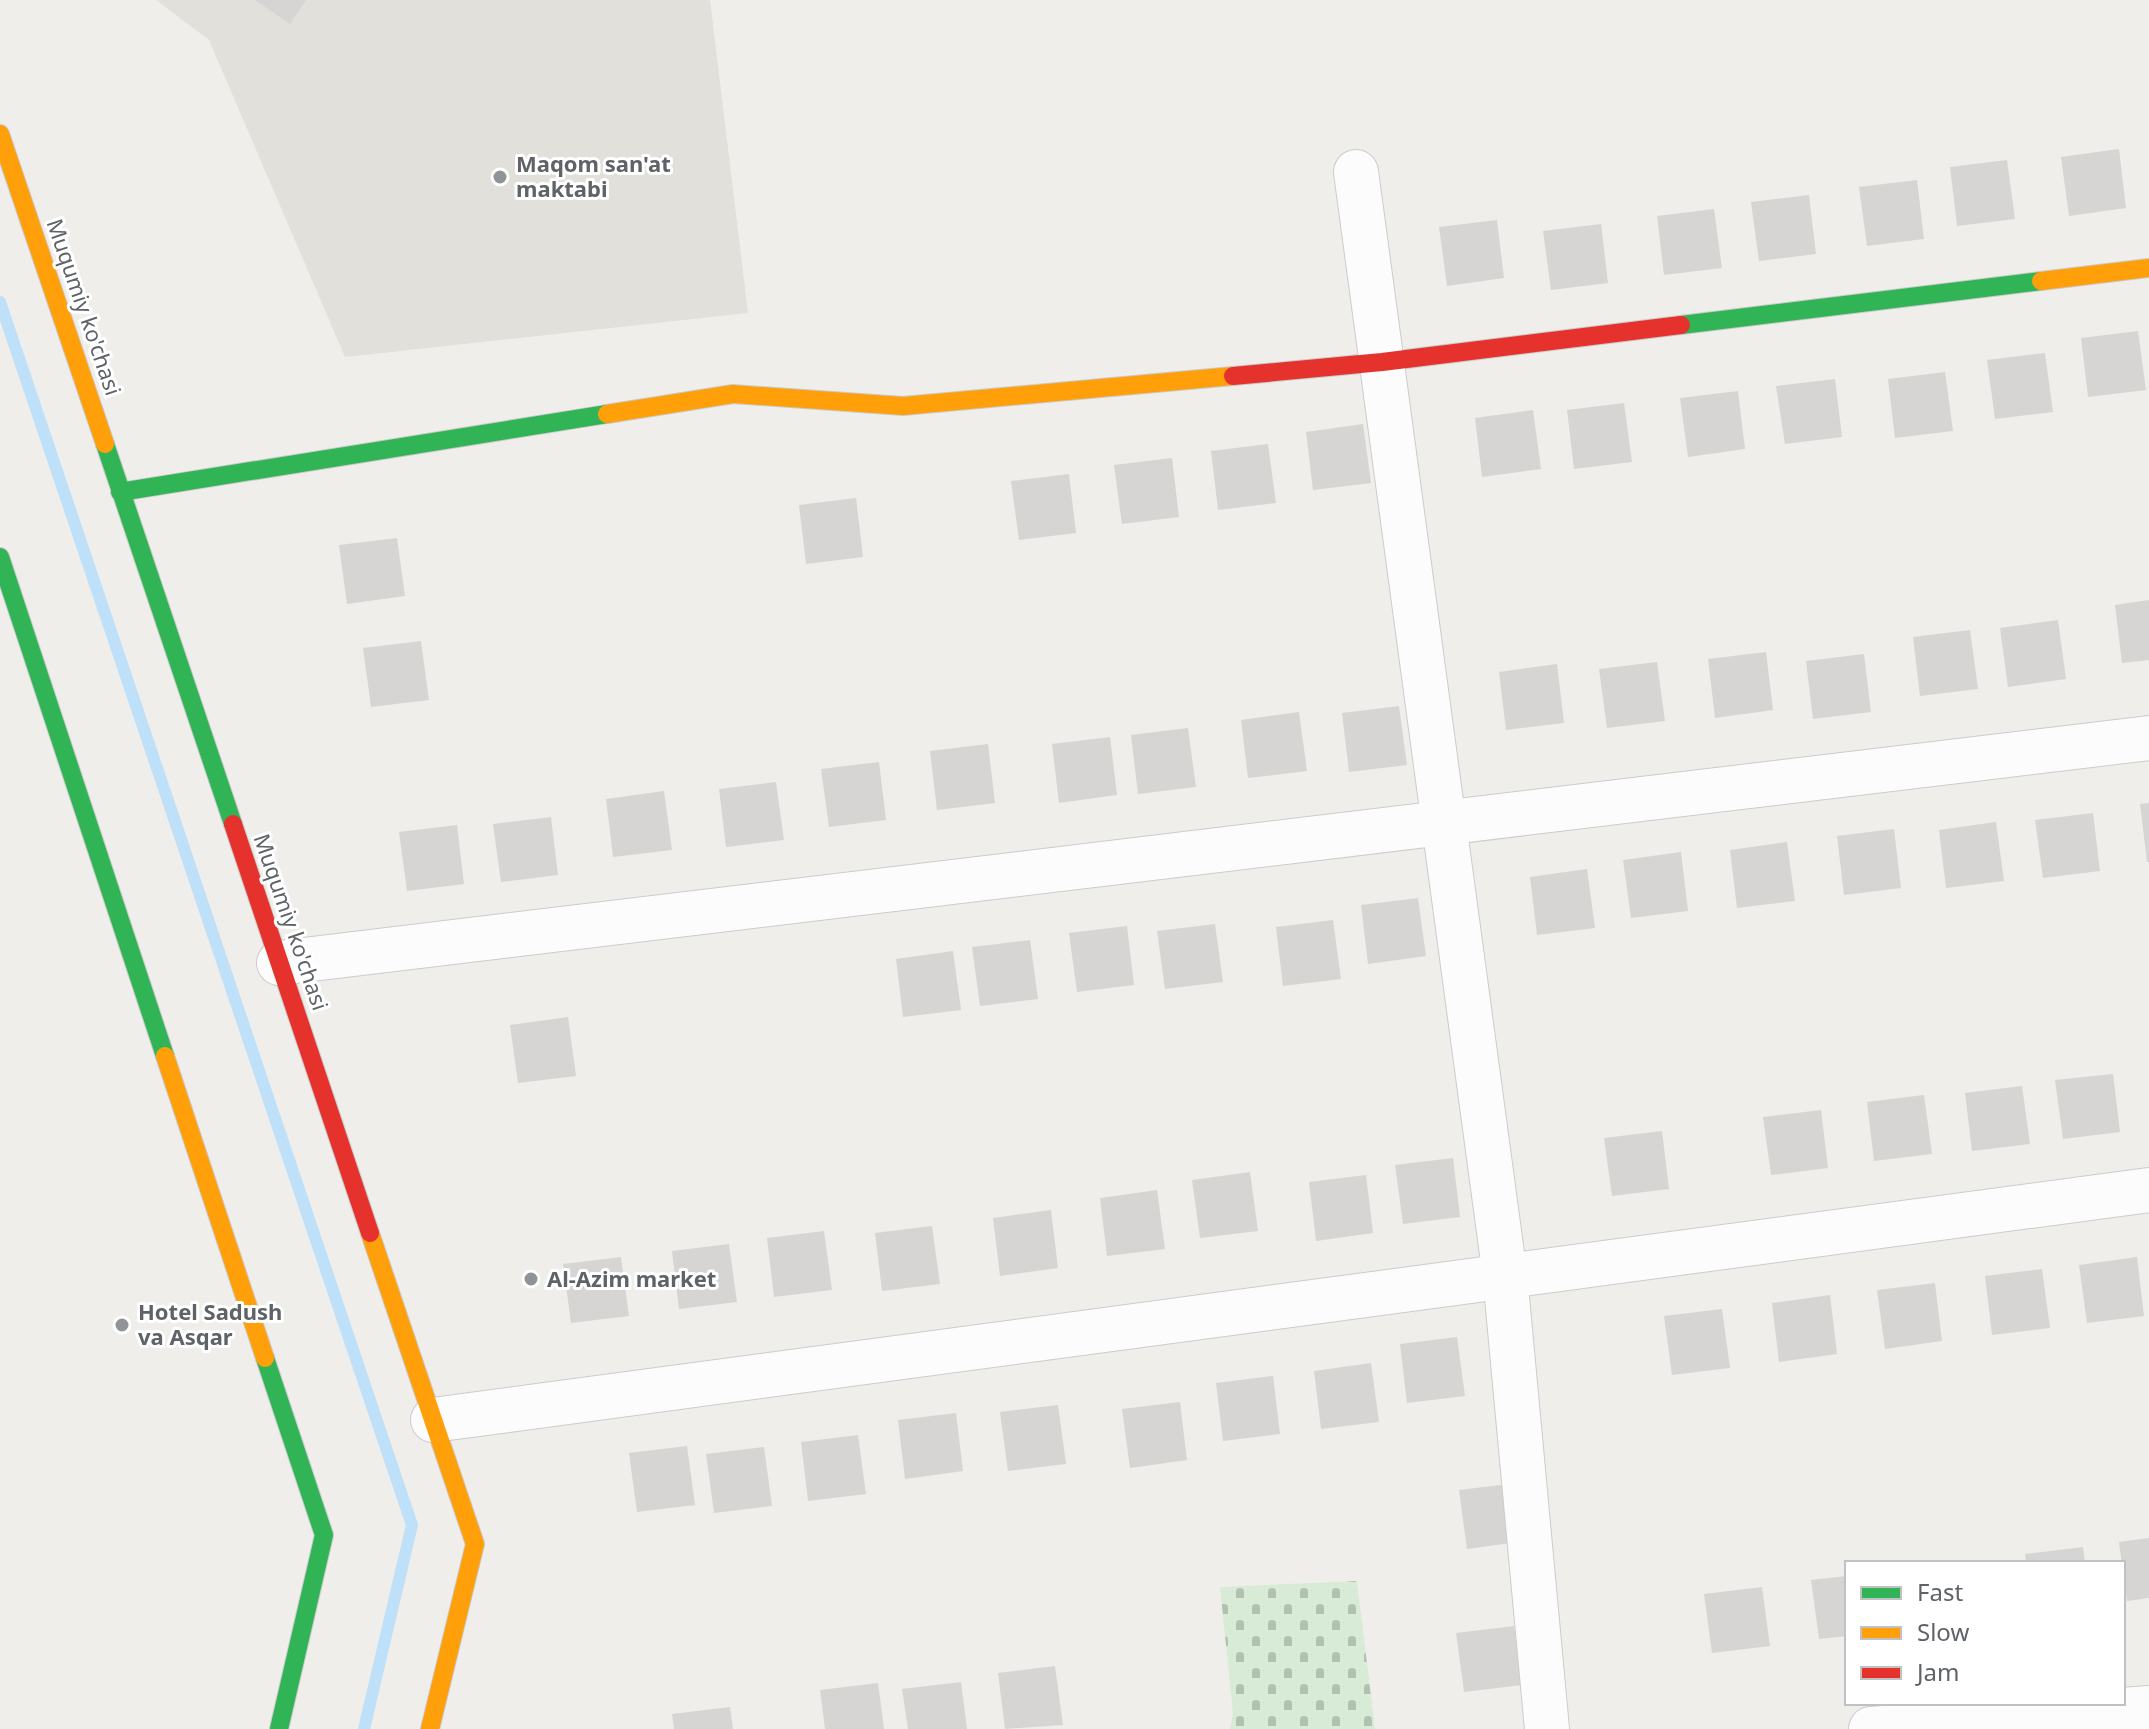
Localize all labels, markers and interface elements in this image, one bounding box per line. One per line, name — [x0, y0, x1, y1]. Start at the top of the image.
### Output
place label: Maqom san'at maktabi — [516, 148, 671, 203]
marker: Maqom san'at maktabi — [491, 168, 509, 186]
street label: Muqumiy ko'chasi — [41, 214, 129, 399]
street label: Muqumiy ko'chasi — [248, 829, 336, 1014]
place label: Al-Azim market — [547, 1263, 716, 1293]
marker: Al-Azim market — [522, 1270, 540, 1288]
place label: Hotel Sadush va Asqar — [138, 1296, 282, 1351]
marker: Hotel Sadush va Asqar — [113, 1316, 131, 1334]
legend — [1845, 1561, 2125, 1705]
text: Fast — [1917, 1575, 1963, 1608]
text: Slow — [1917, 1615, 1969, 1648]
text: Jam — [1915, 1655, 1959, 1688]

